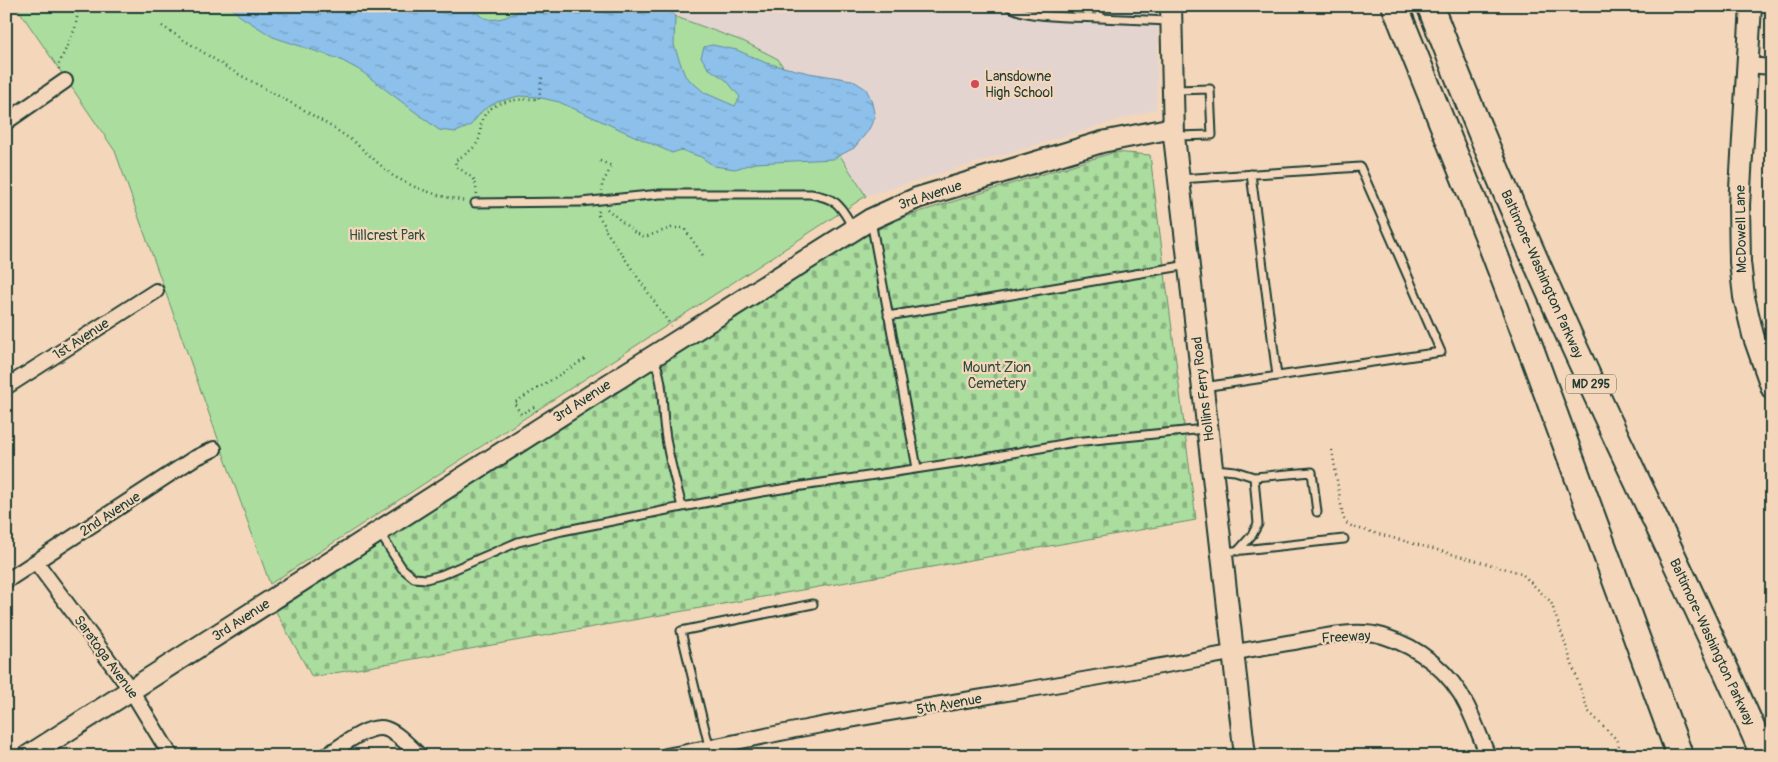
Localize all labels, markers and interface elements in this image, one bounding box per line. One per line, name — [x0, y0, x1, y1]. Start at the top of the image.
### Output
place label: Lansdowne High School — [985, 68, 1053, 101]
marker: Lansdowne High School — [969, 78, 981, 90]
street label: 3rd Avenue — [896, 177, 964, 213]
street label: McDowell Lane — [1732, 185, 1750, 273]
street label: Baltimore-Washington Parkway — [1497, 187, 1587, 361]
park label: Hillcrest Park — [349, 227, 425, 244]
street label: 1st Avenue — [50, 315, 112, 363]
street label: Hollins Ferry Road — [1188, 336, 1218, 442]
park label: Mount Zion Cemetery — [963, 359, 1031, 392]
road number: MD 295 — [1566, 374, 1616, 394]
street label: 3rd Avenue — [550, 376, 614, 426]
street label: 2nd Avenue — [77, 488, 144, 540]
street label: Baltimore-Washington Parkway — [1666, 556, 1758, 728]
street label: 3rd Avenue — [209, 595, 273, 645]
street label: Saratoga Avenue — [70, 612, 142, 702]
street label: Freeway — [1321, 627, 1371, 647]
street label: 5th Avenue — [915, 690, 983, 718]

